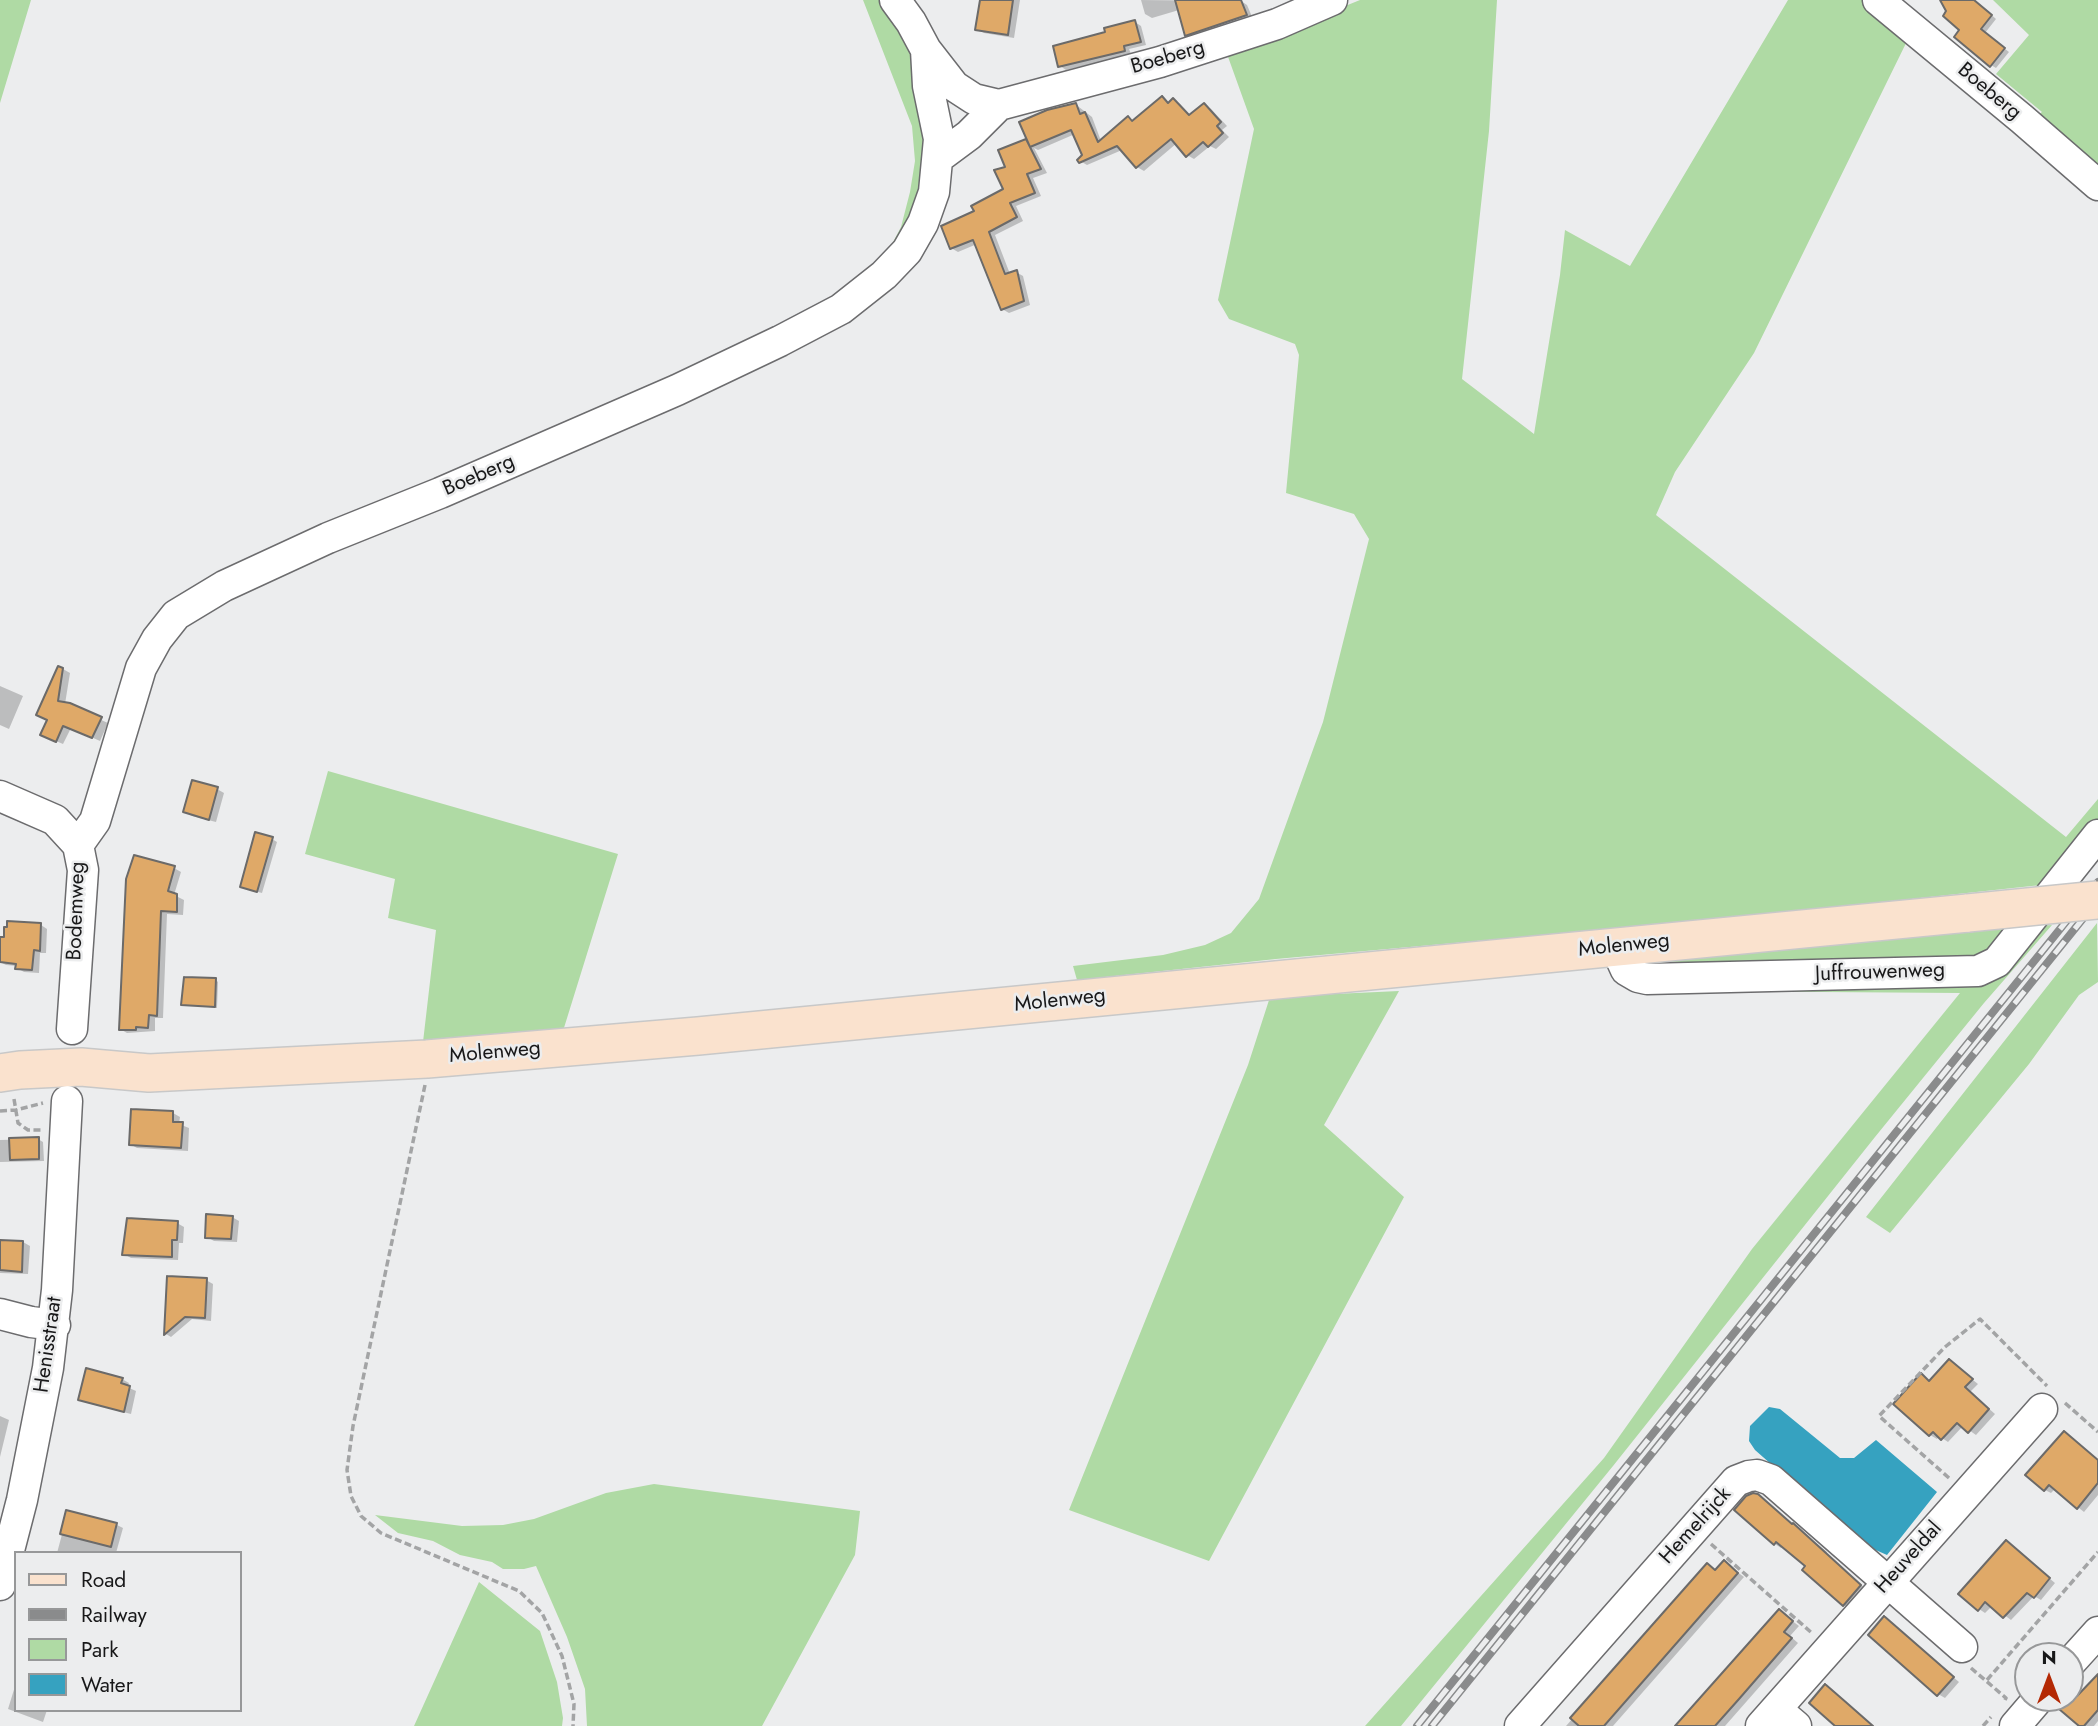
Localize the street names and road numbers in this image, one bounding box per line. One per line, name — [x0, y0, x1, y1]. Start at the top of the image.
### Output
street label: Boeberg — [1128, 35, 1208, 81]
street label: Boeberg — [1952, 58, 2026, 126]
street label: Boeberg — [439, 450, 519, 502]
street label: Bodemweg — [63, 861, 91, 961]
street label: Molenweg — [1577, 929, 1671, 963]
street label: Juffrouwenweg — [1815, 958, 1945, 988]
street label: Molenweg — [1013, 984, 1107, 1018]
street label: Molenweg — [448, 1036, 542, 1070]
street label: Henisstraat — [30, 1295, 68, 1395]
street label: Hemelrijck — [1655, 1482, 1737, 1570]
street label: Heuveldal — [1870, 1517, 1948, 1599]

